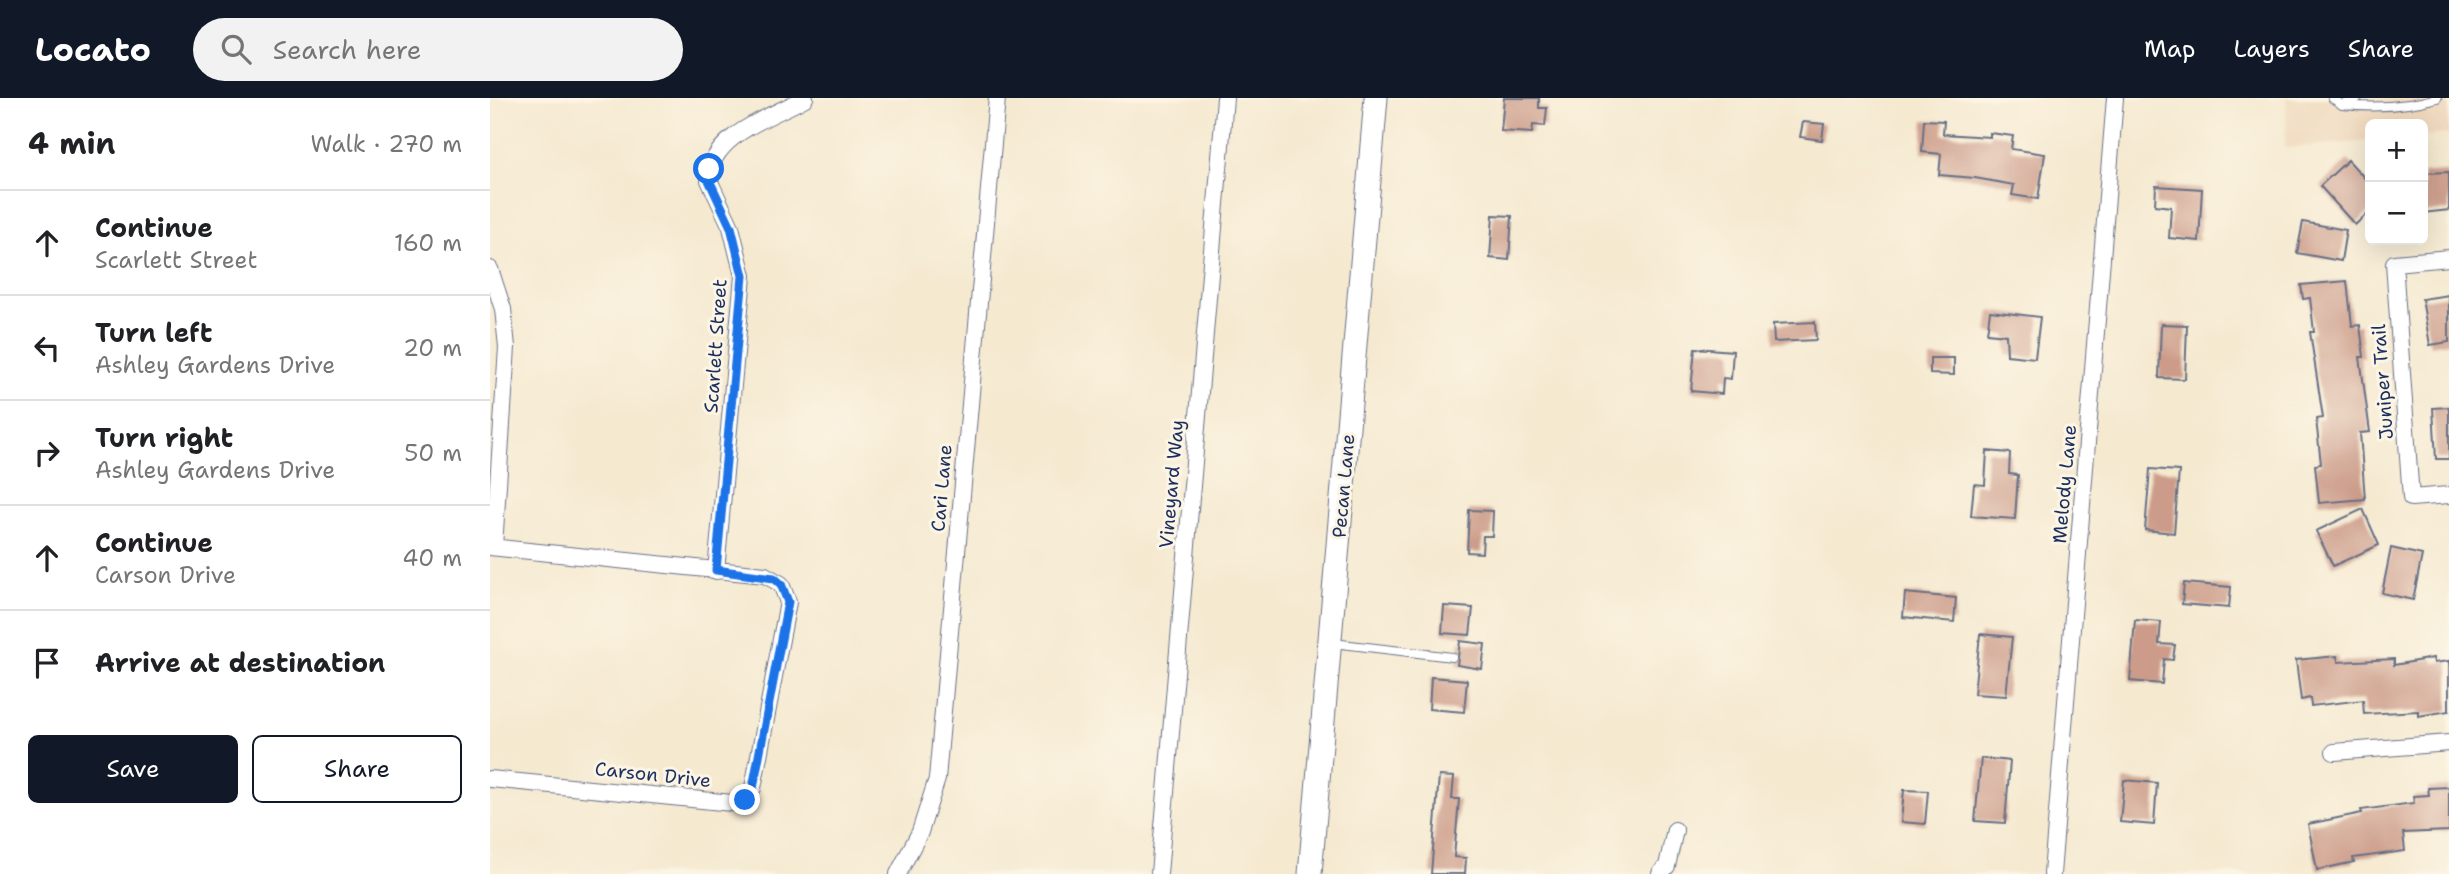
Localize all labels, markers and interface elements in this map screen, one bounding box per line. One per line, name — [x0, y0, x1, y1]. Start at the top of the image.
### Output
search box — [193, 18, 683, 81]
text: Locato — [35, 27, 151, 72]
icon: search — [217, 30, 255, 68]
text: Search here — [273, 32, 421, 67]
text: Map — [2144, 33, 2195, 65]
text: Layers — [2233, 33, 2310, 65]
text: Share — [2348, 33, 2414, 65]
map controls — [2365, 119, 2428, 245]
button: + — [2365, 119, 2428, 182]
text: 4 min — [28, 123, 115, 164]
text: Walk · 270 m — [310, 129, 462, 159]
route start — [693, 153, 724, 184]
button: − — [2365, 182, 2428, 245]
text: Continue — [95, 210, 213, 245]
icon: ahead — [28, 224, 66, 262]
text: 160 m — [394, 228, 462, 258]
text: Scarlett Street — [95, 245, 257, 275]
street label: Scarlett Street — [698, 278, 733, 414]
text: Turn left — [95, 315, 212, 350]
street label: Juniper Trail — [2366, 323, 2399, 441]
icon: left — [28, 329, 66, 367]
text: 20 m — [403, 333, 462, 363]
text: Ashley Gardens Drive — [95, 350, 335, 380]
street label: Vineyard Way — [1153, 419, 1190, 549]
text: Turn right — [95, 420, 233, 455]
street label: Melody Lane — [2047, 424, 2082, 545]
street label: Pecan Lane — [1327, 433, 1360, 539]
icon: right — [28, 434, 66, 472]
text: 50 m — [404, 438, 462, 468]
street label: Cari Lane — [925, 443, 958, 533]
text: Ashley Gardens Drive — [95, 455, 335, 485]
text: Continue — [95, 525, 213, 560]
icon: ahead — [28, 539, 66, 577]
text: 40 m — [402, 543, 462, 573]
text: Carson Drive — [95, 560, 236, 590]
icon: arrive — [28, 644, 66, 682]
text: Arrive at destination — [95, 645, 385, 680]
button: Save — [28, 735, 238, 803]
button: Share — [252, 735, 462, 803]
street label: Carson Drive — [594, 756, 712, 793]
route end — [729, 784, 760, 815]

